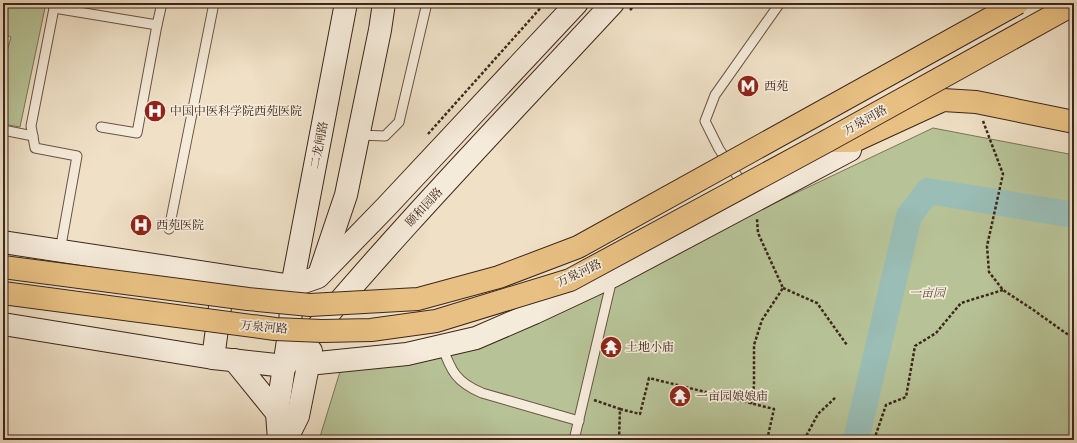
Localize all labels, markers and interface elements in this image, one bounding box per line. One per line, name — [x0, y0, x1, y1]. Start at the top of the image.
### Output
metro station icon: 西苑 — [735, 73, 761, 99]
place label: 西苑 — [764, 78, 788, 94]
hospital icon: 中国中医科学院西苑医院 — [142, 98, 168, 124]
street label: 万泉河路 — [840, 101, 890, 139]
place label: 中国中医科学院西苑医院 — [170, 103, 302, 119]
street label: 二龙闸路 — [307, 120, 331, 170]
street label: 颐和园路 — [402, 184, 446, 230]
hospital icon: 西苑医院 — [128, 212, 154, 238]
place label: 西苑医院 — [156, 217, 204, 233]
street label: 万泉河路 — [554, 256, 604, 290]
park label: 一亩园 — [909, 285, 947, 301]
street label: 万泉河路 — [239, 317, 289, 337]
temple icon: 土地小庙 — [598, 334, 624, 360]
place label: 土地小庙 — [626, 339, 674, 355]
temple icon: 一亩园娘娘庙 — [667, 383, 693, 409]
place label: 一亩园娘娘庙 — [696, 388, 768, 404]

